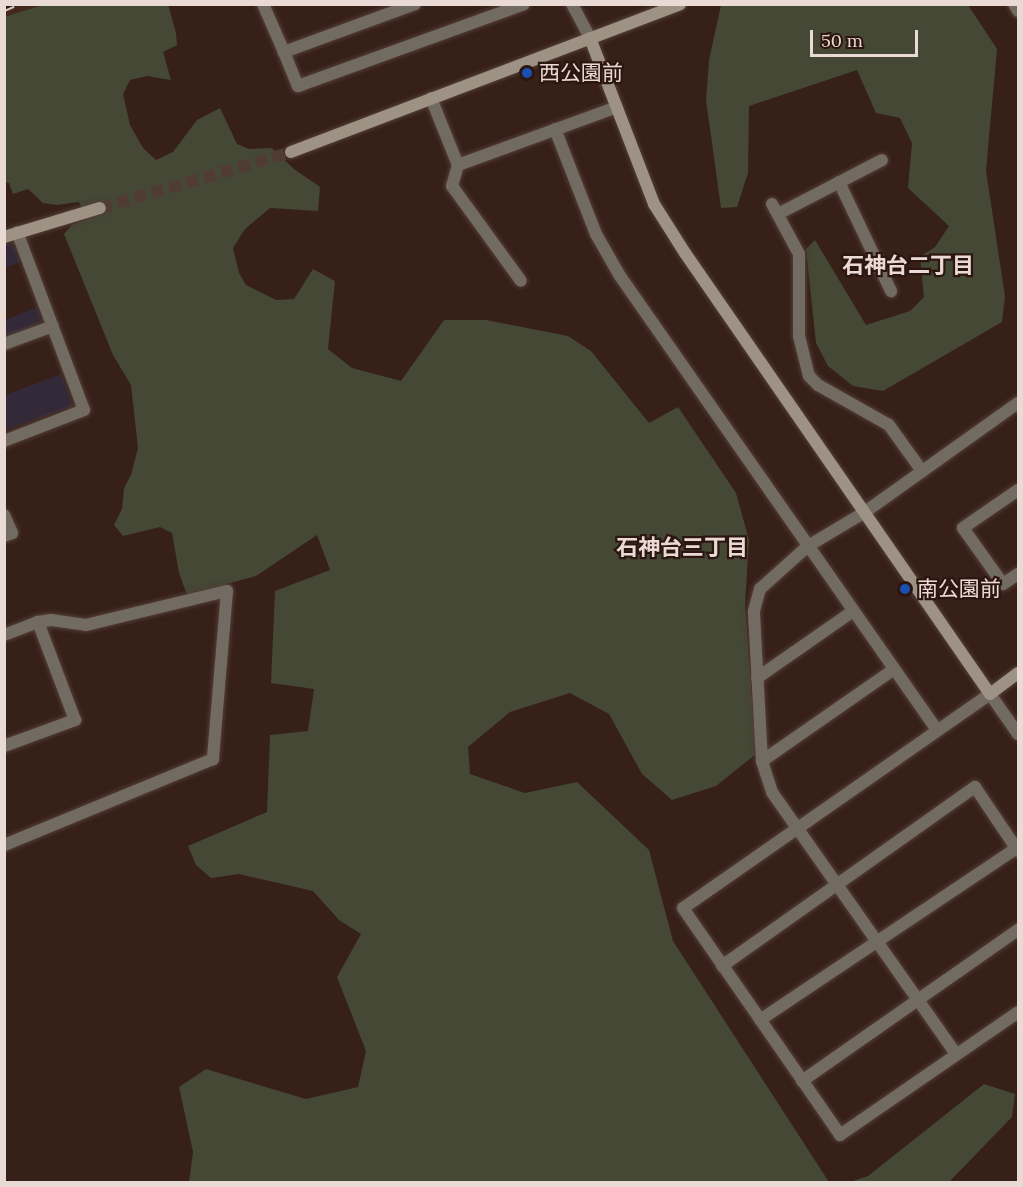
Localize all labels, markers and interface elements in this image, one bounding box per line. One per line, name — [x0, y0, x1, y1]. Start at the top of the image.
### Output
scale bar — [813, 18, 921, 56]
text: 50 m — [821, 29, 863, 52]
place label: 西公園前 — [539, 60, 623, 86]
marker: 西公園前 — [520, 66, 534, 80]
district label: 石神台二丁目 — [842, 253, 974, 279]
district label: 石神台三丁目 — [616, 535, 748, 561]
place label: 南公園前 — [917, 576, 1001, 602]
marker: 南公園前 — [898, 582, 912, 596]

